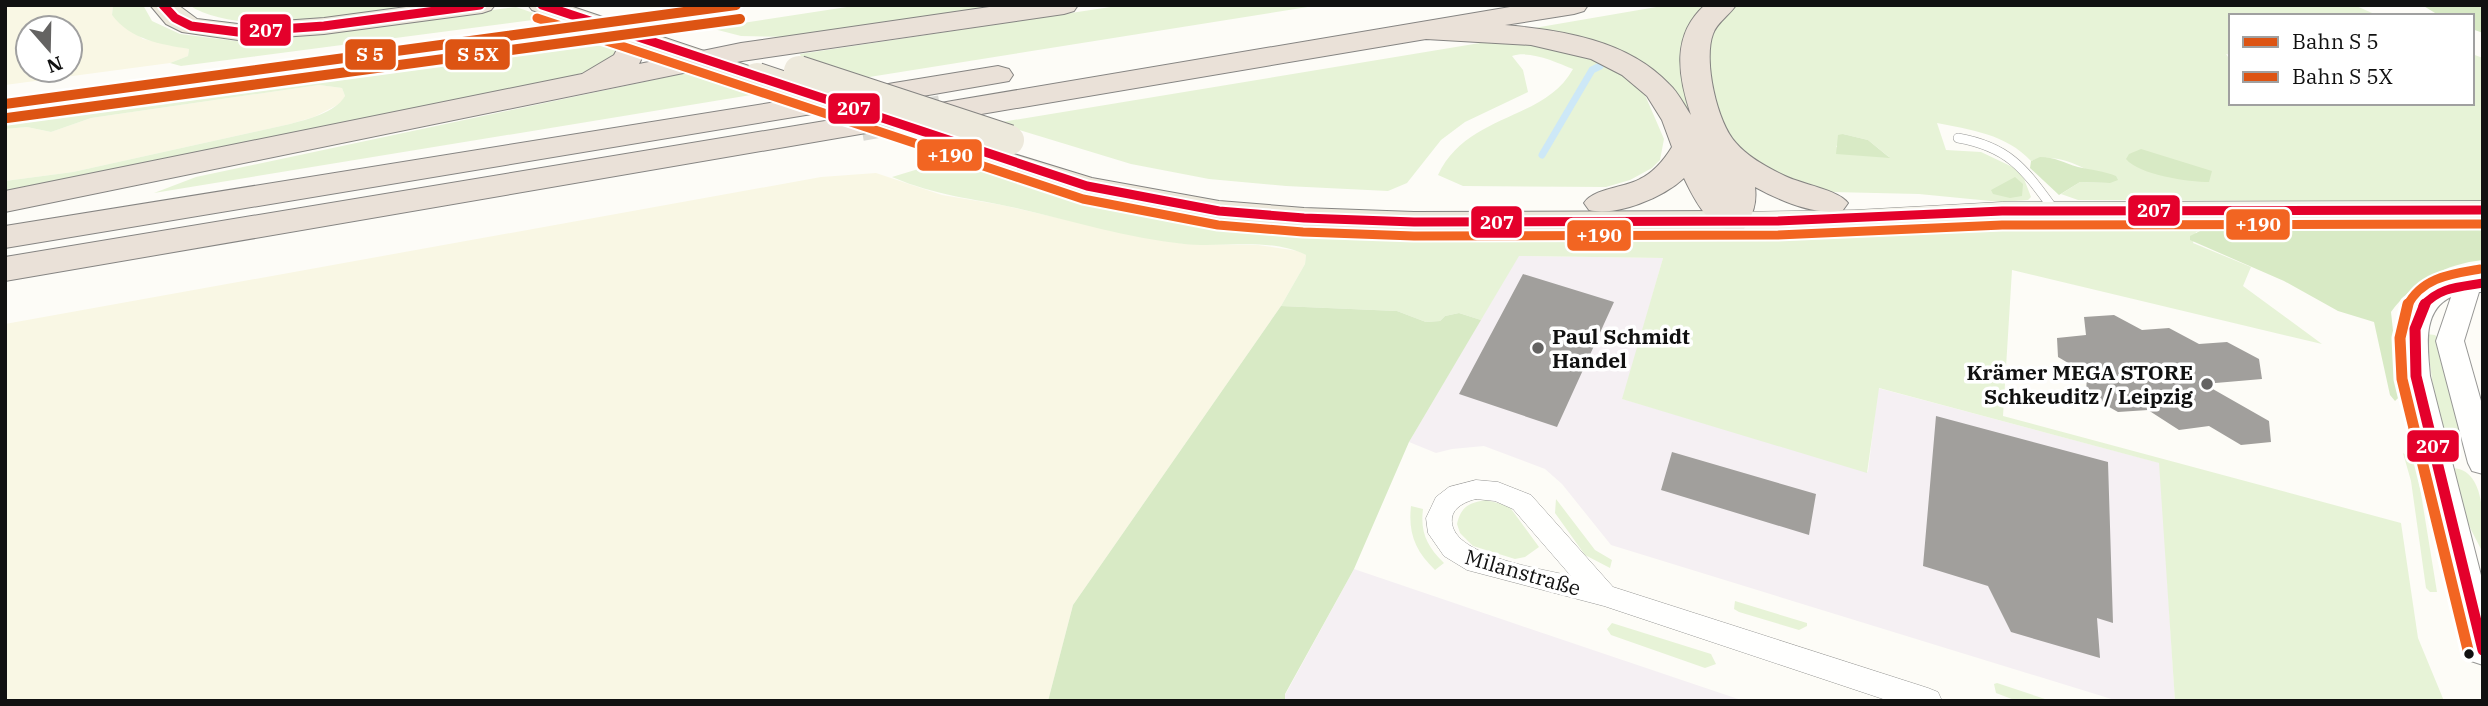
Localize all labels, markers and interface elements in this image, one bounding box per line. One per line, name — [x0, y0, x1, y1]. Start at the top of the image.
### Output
line badge: 207 — [239, 13, 292, 47]
north arrow — [14, 14, 84, 84]
legend — [2229, 14, 2474, 105]
text: 207 — [249, 18, 283, 42]
text: Bahn S 5 — [2292, 27, 2379, 55]
line badge: S 5 — [344, 38, 397, 71]
line badge: S 5X — [444, 38, 511, 71]
text: S 5 — [356, 42, 384, 66]
text: S 5X — [457, 42, 499, 66]
text: N — [44, 51, 66, 79]
text: Bahn S 5X — [2292, 62, 2393, 90]
line badge: 207 — [827, 92, 881, 125]
text: 207 — [837, 96, 871, 120]
line badge: +190 — [916, 138, 983, 172]
text: +190 — [927, 143, 973, 167]
line badge: 207 — [2127, 194, 2181, 227]
text: 207 — [2137, 198, 2171, 222]
line badge: 207 — [1470, 205, 1523, 239]
line badge: +190 — [2225, 208, 2291, 241]
text: 207 — [1480, 210, 1514, 234]
text: +190 — [2235, 212, 2281, 236]
line badge: +190 — [1566, 219, 1632, 252]
text: +190 — [1576, 223, 1622, 247]
place label: Paul Schmidt Handel — [1552, 322, 1690, 374]
marker: Paul Schmidt Handel — [1530, 340, 1546, 356]
place label: Krämer MEGA STORE Schkeuditz / Leipzig — [1966, 358, 2194, 410]
marker: Krämer MEGA STORE Schkeuditz / Leipzig — [2199, 376, 2215, 392]
line badge: 207 — [2406, 429, 2460, 463]
text: 207 — [2416, 434, 2450, 458]
street label: Milanstraße — [1462, 542, 1584, 602]
unlabelled marker — [2462, 647, 2476, 661]

